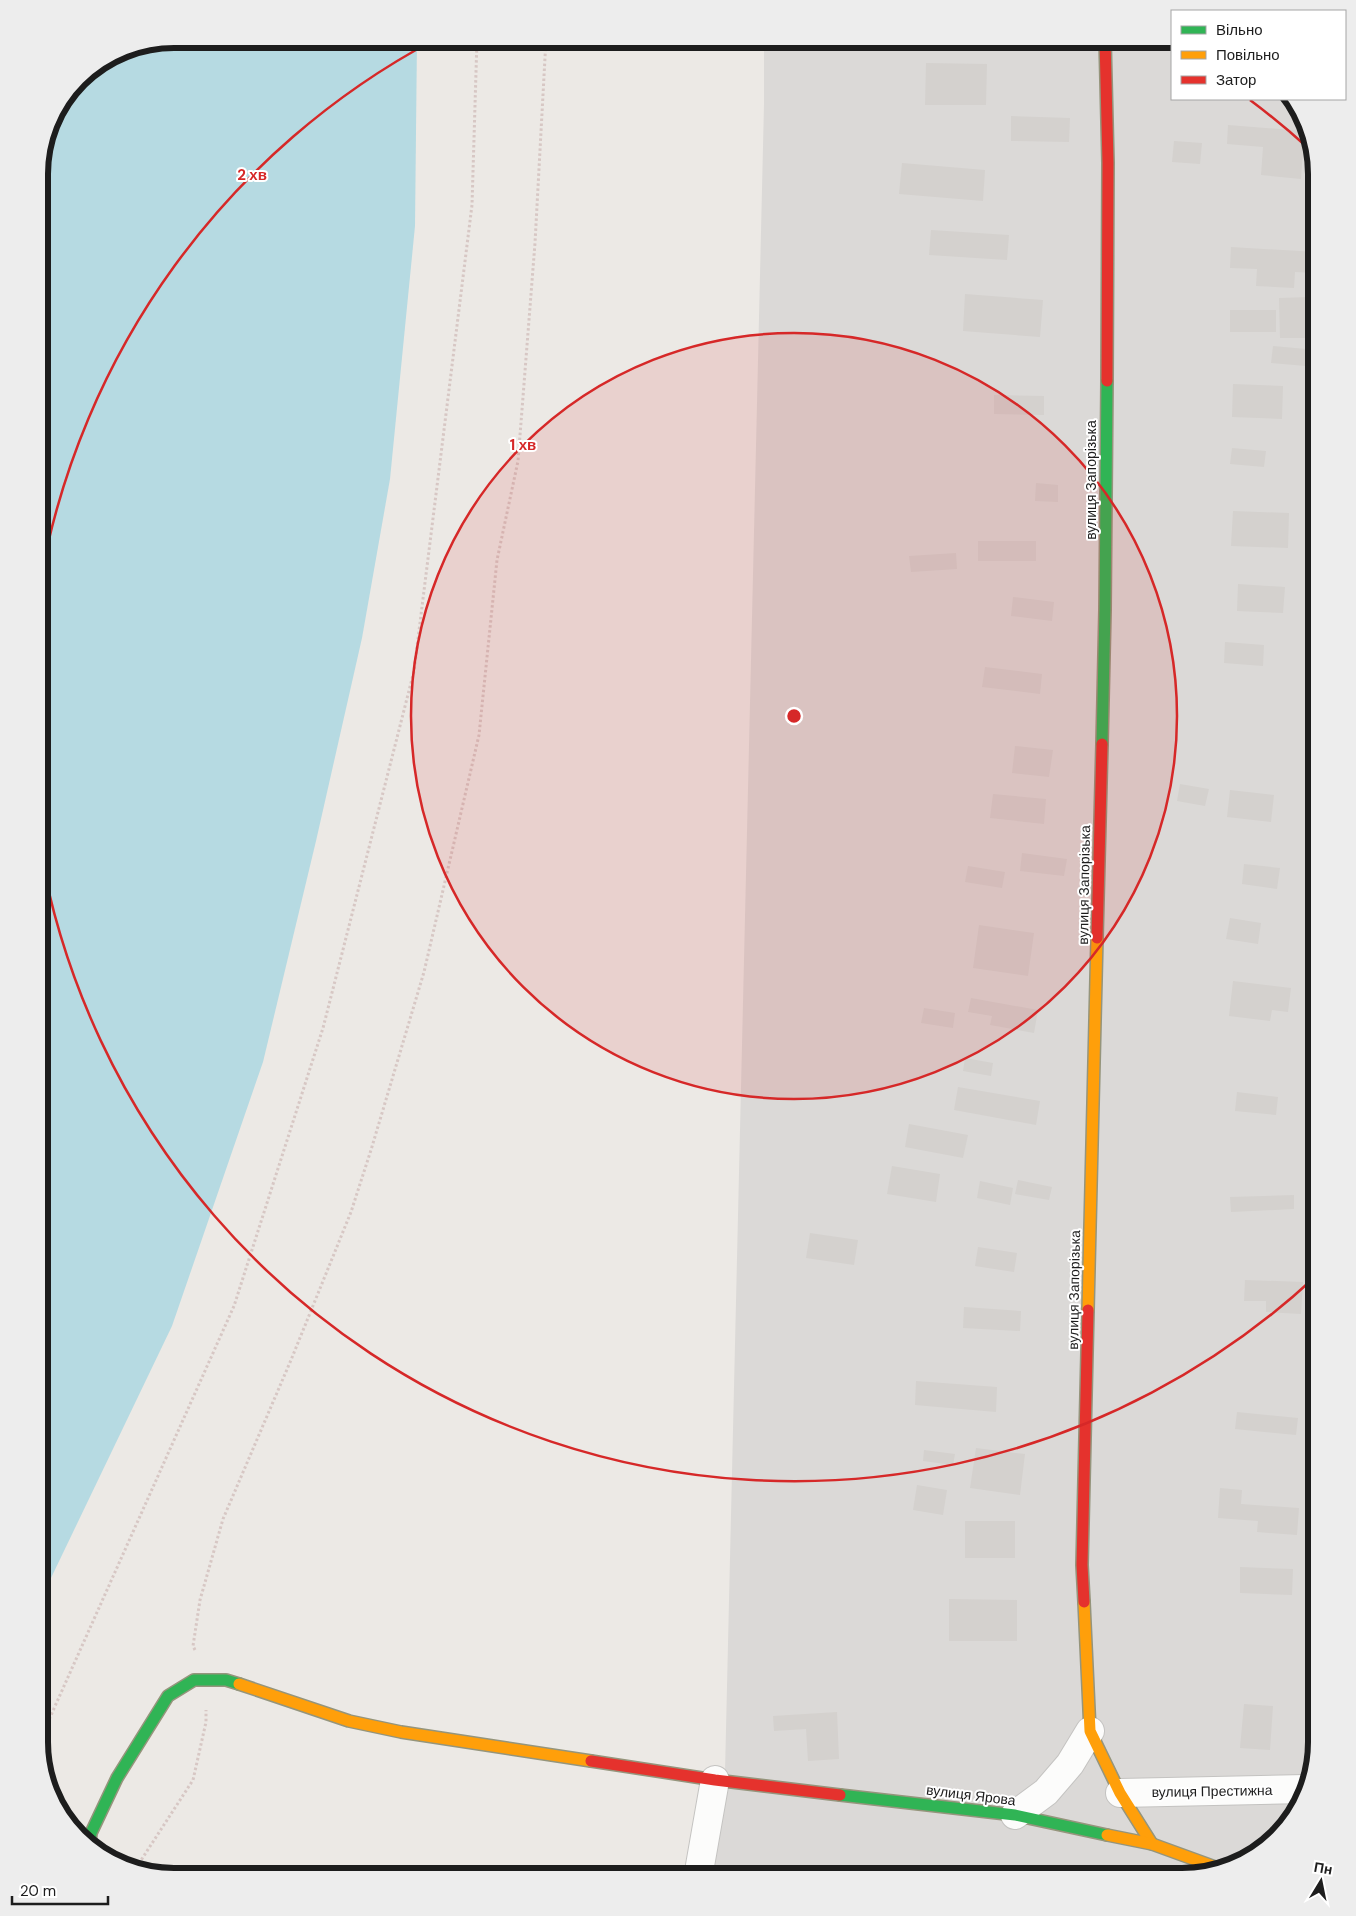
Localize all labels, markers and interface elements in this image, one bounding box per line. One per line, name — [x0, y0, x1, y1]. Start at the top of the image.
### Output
legend — [1171, 10, 1346, 100]
text: Вільно — [1216, 20, 1263, 40]
text: Повільно — [1216, 45, 1280, 65]
text: Затор — [1216, 70, 1256, 90]
text: 2 хв — [237, 165, 267, 185]
street label: вулиця Запорізька — [1082, 420, 1100, 540]
text: 1 хв — [510, 435, 536, 455]
centre of rings — [785, 707, 803, 725]
street label: вулиця Запорізька — [1074, 825, 1094, 945]
street label: вулиця Запорізька — [1064, 1230, 1084, 1350]
street label: вулиця Ярова — [925, 1781, 1017, 1809]
street label: вулиця Престижна — [1151, 1781, 1273, 1801]
north arrow — [1296, 1856, 1346, 1906]
text: Пн — [1313, 1858, 1334, 1879]
scale bar — [12, 1874, 109, 1906]
text: 20 m — [20, 1881, 56, 1901]

